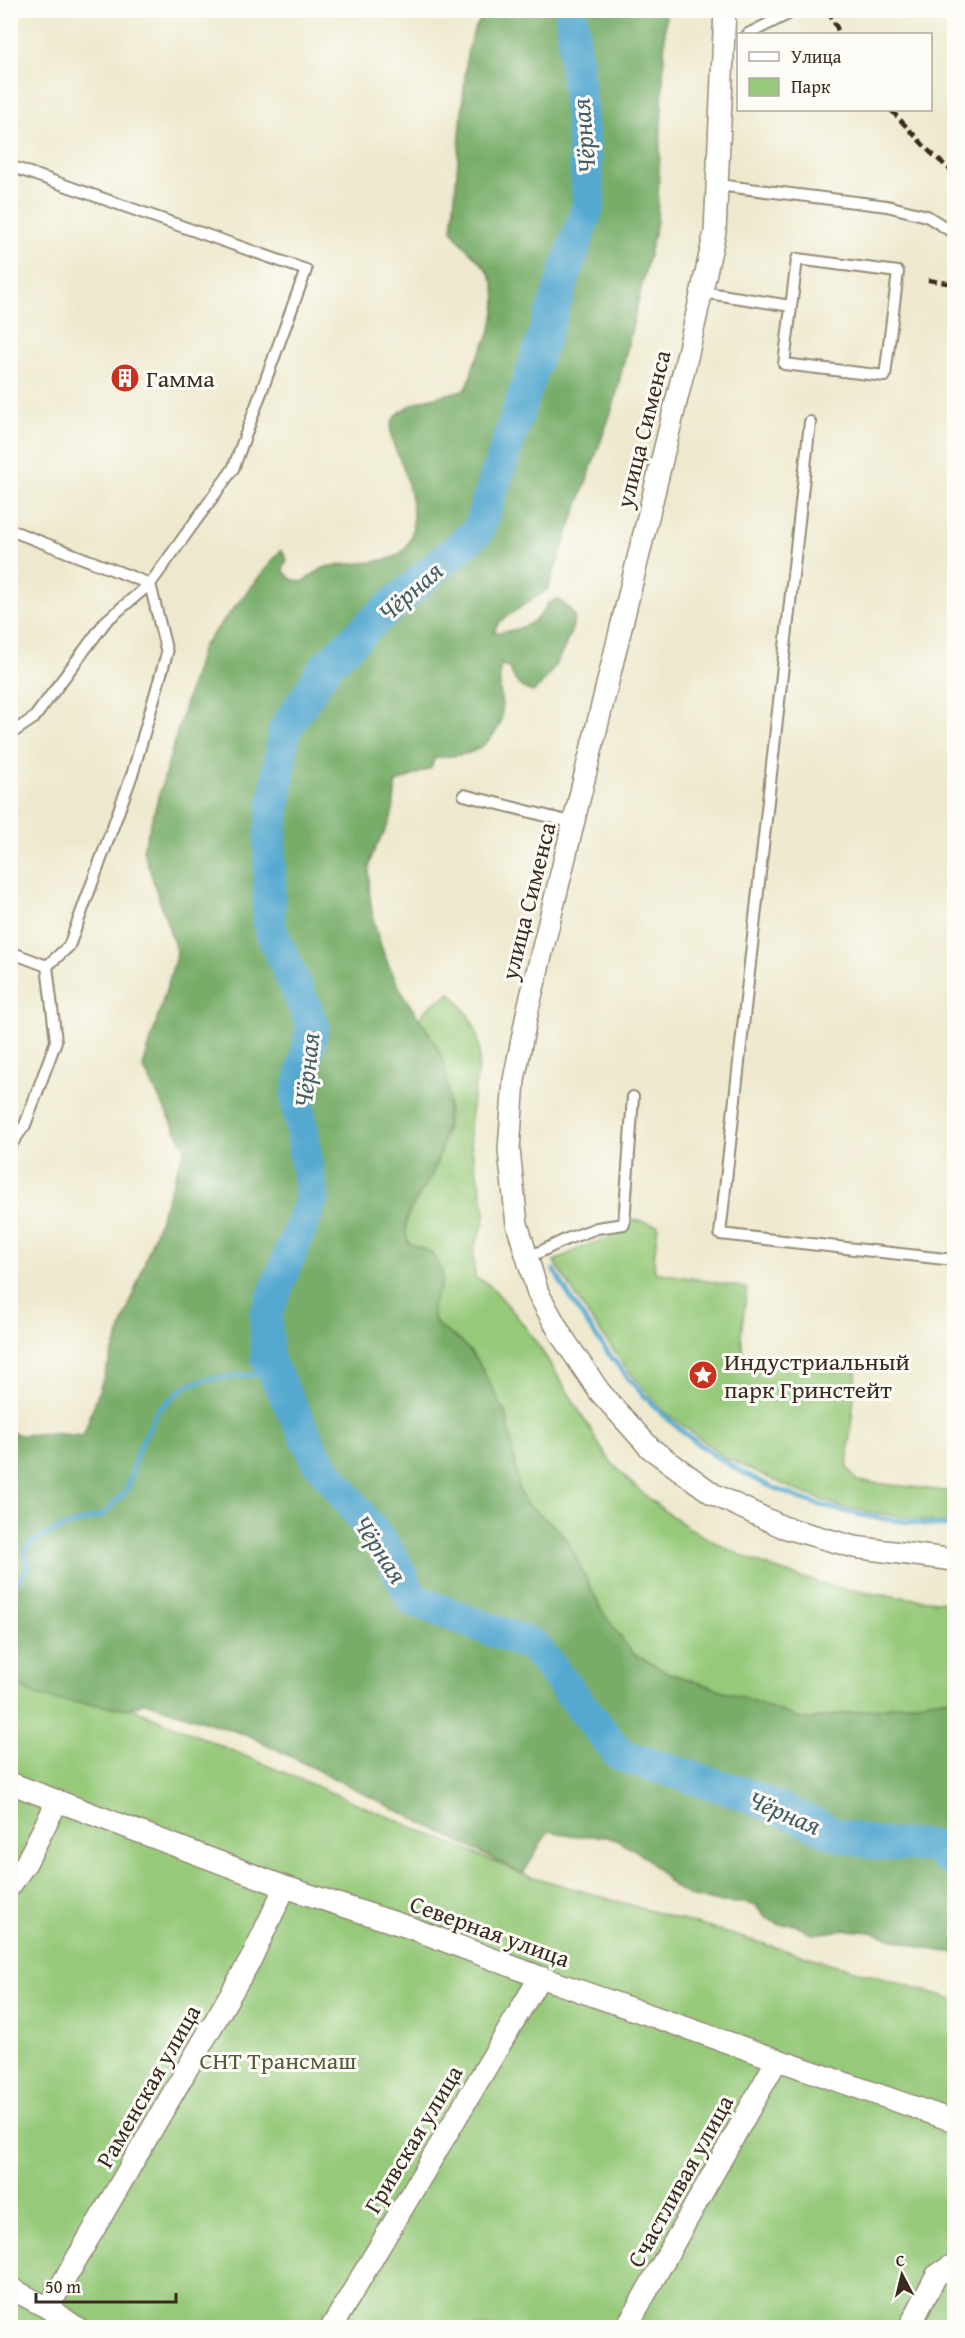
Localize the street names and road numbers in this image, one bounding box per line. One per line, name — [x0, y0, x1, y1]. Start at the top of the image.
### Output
street label: улица Сименса — [606, 346, 680, 513]
street label: улица Сименса — [491, 818, 565, 985]
street label: Северная улица — [405, 1886, 575, 1976]
street label: Раменская улица — [87, 1997, 209, 2174]
street label: Гривская улица — [355, 2058, 471, 2220]
street label: Счастливая улица — [618, 2088, 742, 2274]

